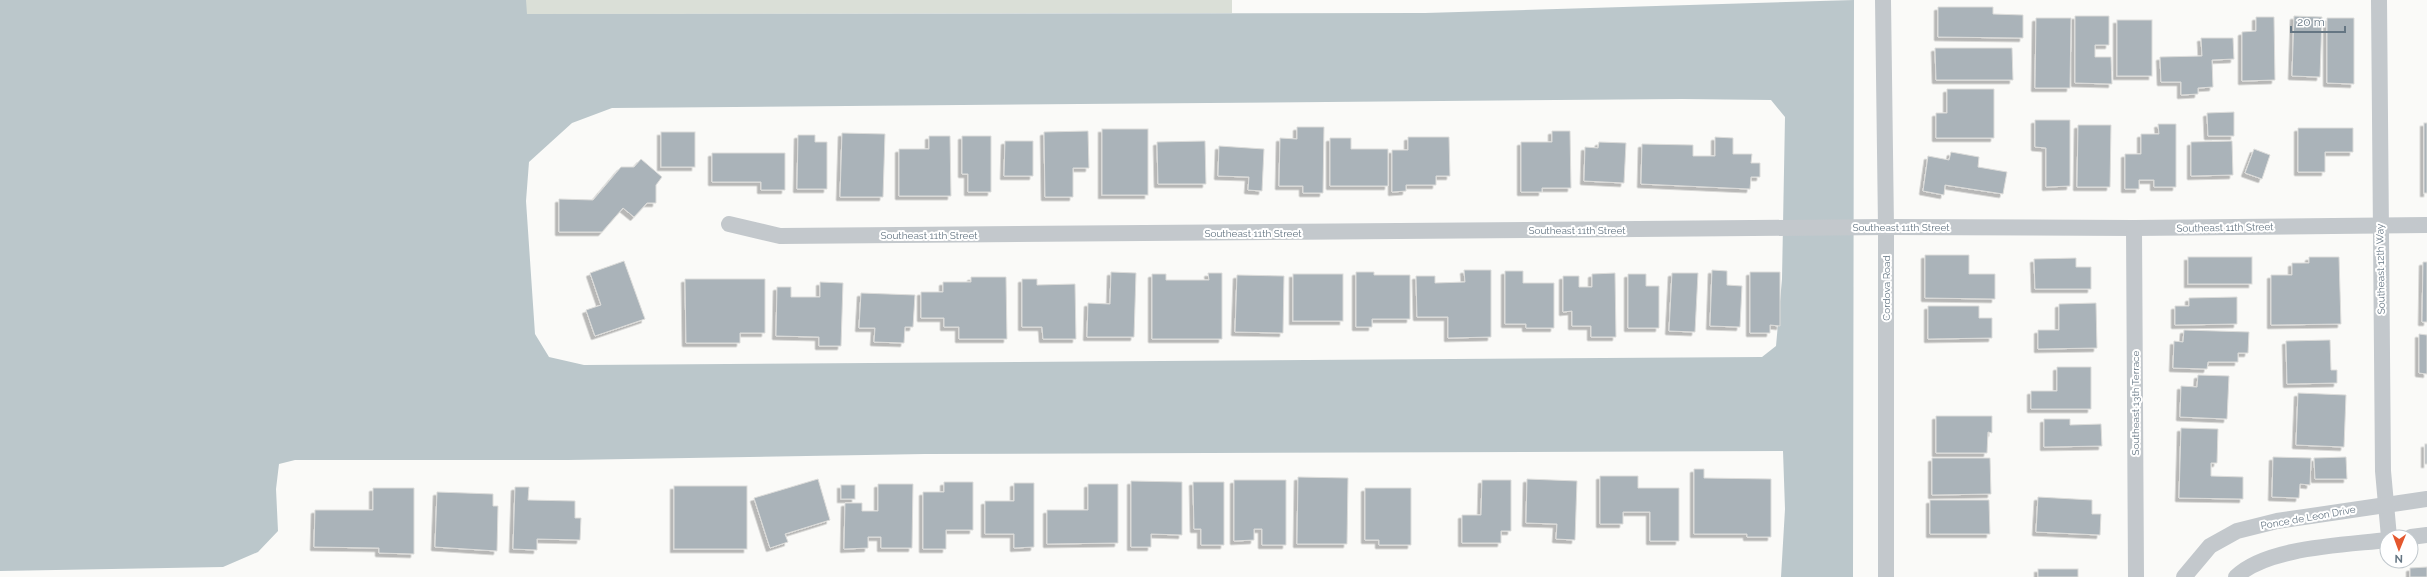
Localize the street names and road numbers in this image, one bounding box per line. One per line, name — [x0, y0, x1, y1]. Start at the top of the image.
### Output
street label: Southeast 11th Street — [2176, 221, 2274, 234]
street label: Southeast 11th Street — [1852, 222, 1950, 233]
street label: Southeast 12th Way — [2374, 223, 2387, 314]
street label: Southeast 11th Street — [1528, 225, 1626, 236]
street label: Southeast 11th Street — [1204, 228, 1302, 239]
street label: Southeast 11th Street — [880, 230, 978, 241]
street label: Cordova Road — [1881, 255, 1892, 321]
street label: Southeast 13th Terrace — [2130, 350, 2141, 455]
street label: Ponce de Leon Drive — [2260, 504, 2357, 531]

